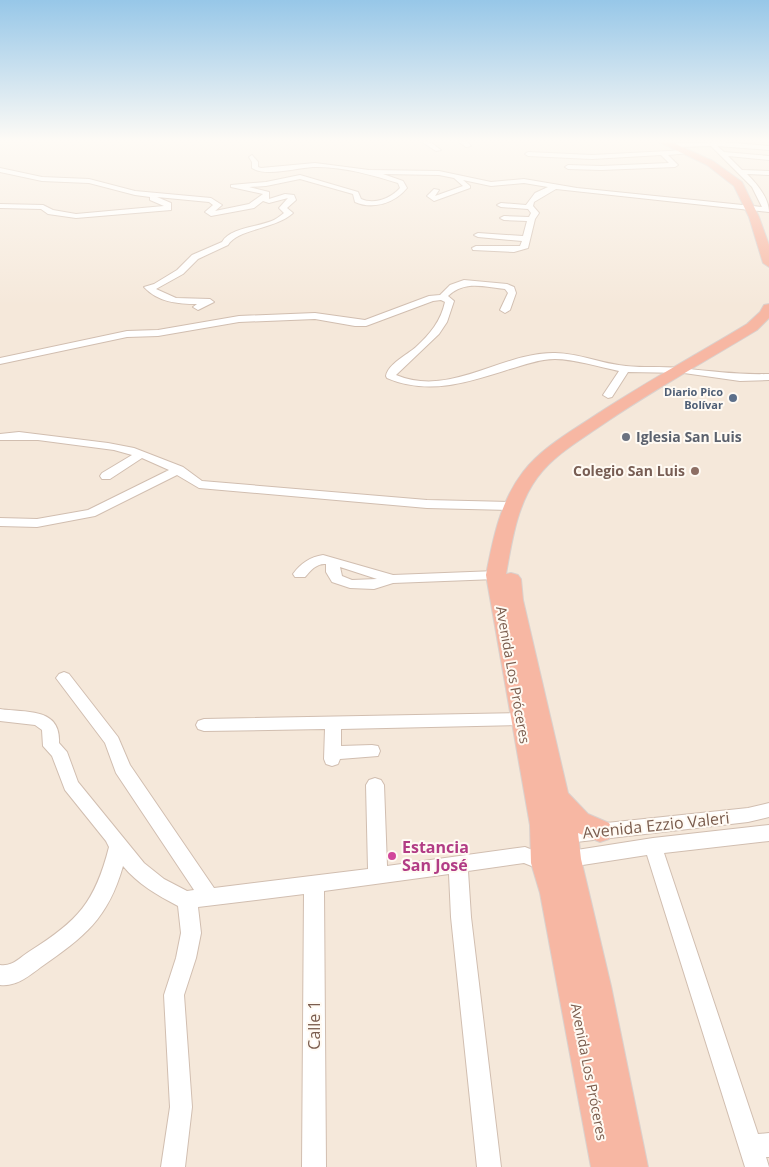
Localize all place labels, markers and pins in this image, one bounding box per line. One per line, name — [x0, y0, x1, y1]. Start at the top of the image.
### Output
place label: Diario Pico Bolívar — [664, 384, 723, 412]
marker: Diario Pico Bolívar — [727, 392, 739, 404]
place label: Iglesia San Luis — [636, 427, 742, 446]
marker: Iglesia San Luis — [620, 431, 632, 443]
place label: Colegio San Luis — [573, 461, 685, 480]
marker: Colegio San Luis — [689, 465, 701, 477]
place label: Estancia San José — [402, 836, 469, 876]
marker: Estancia San José — [386, 850, 398, 862]

